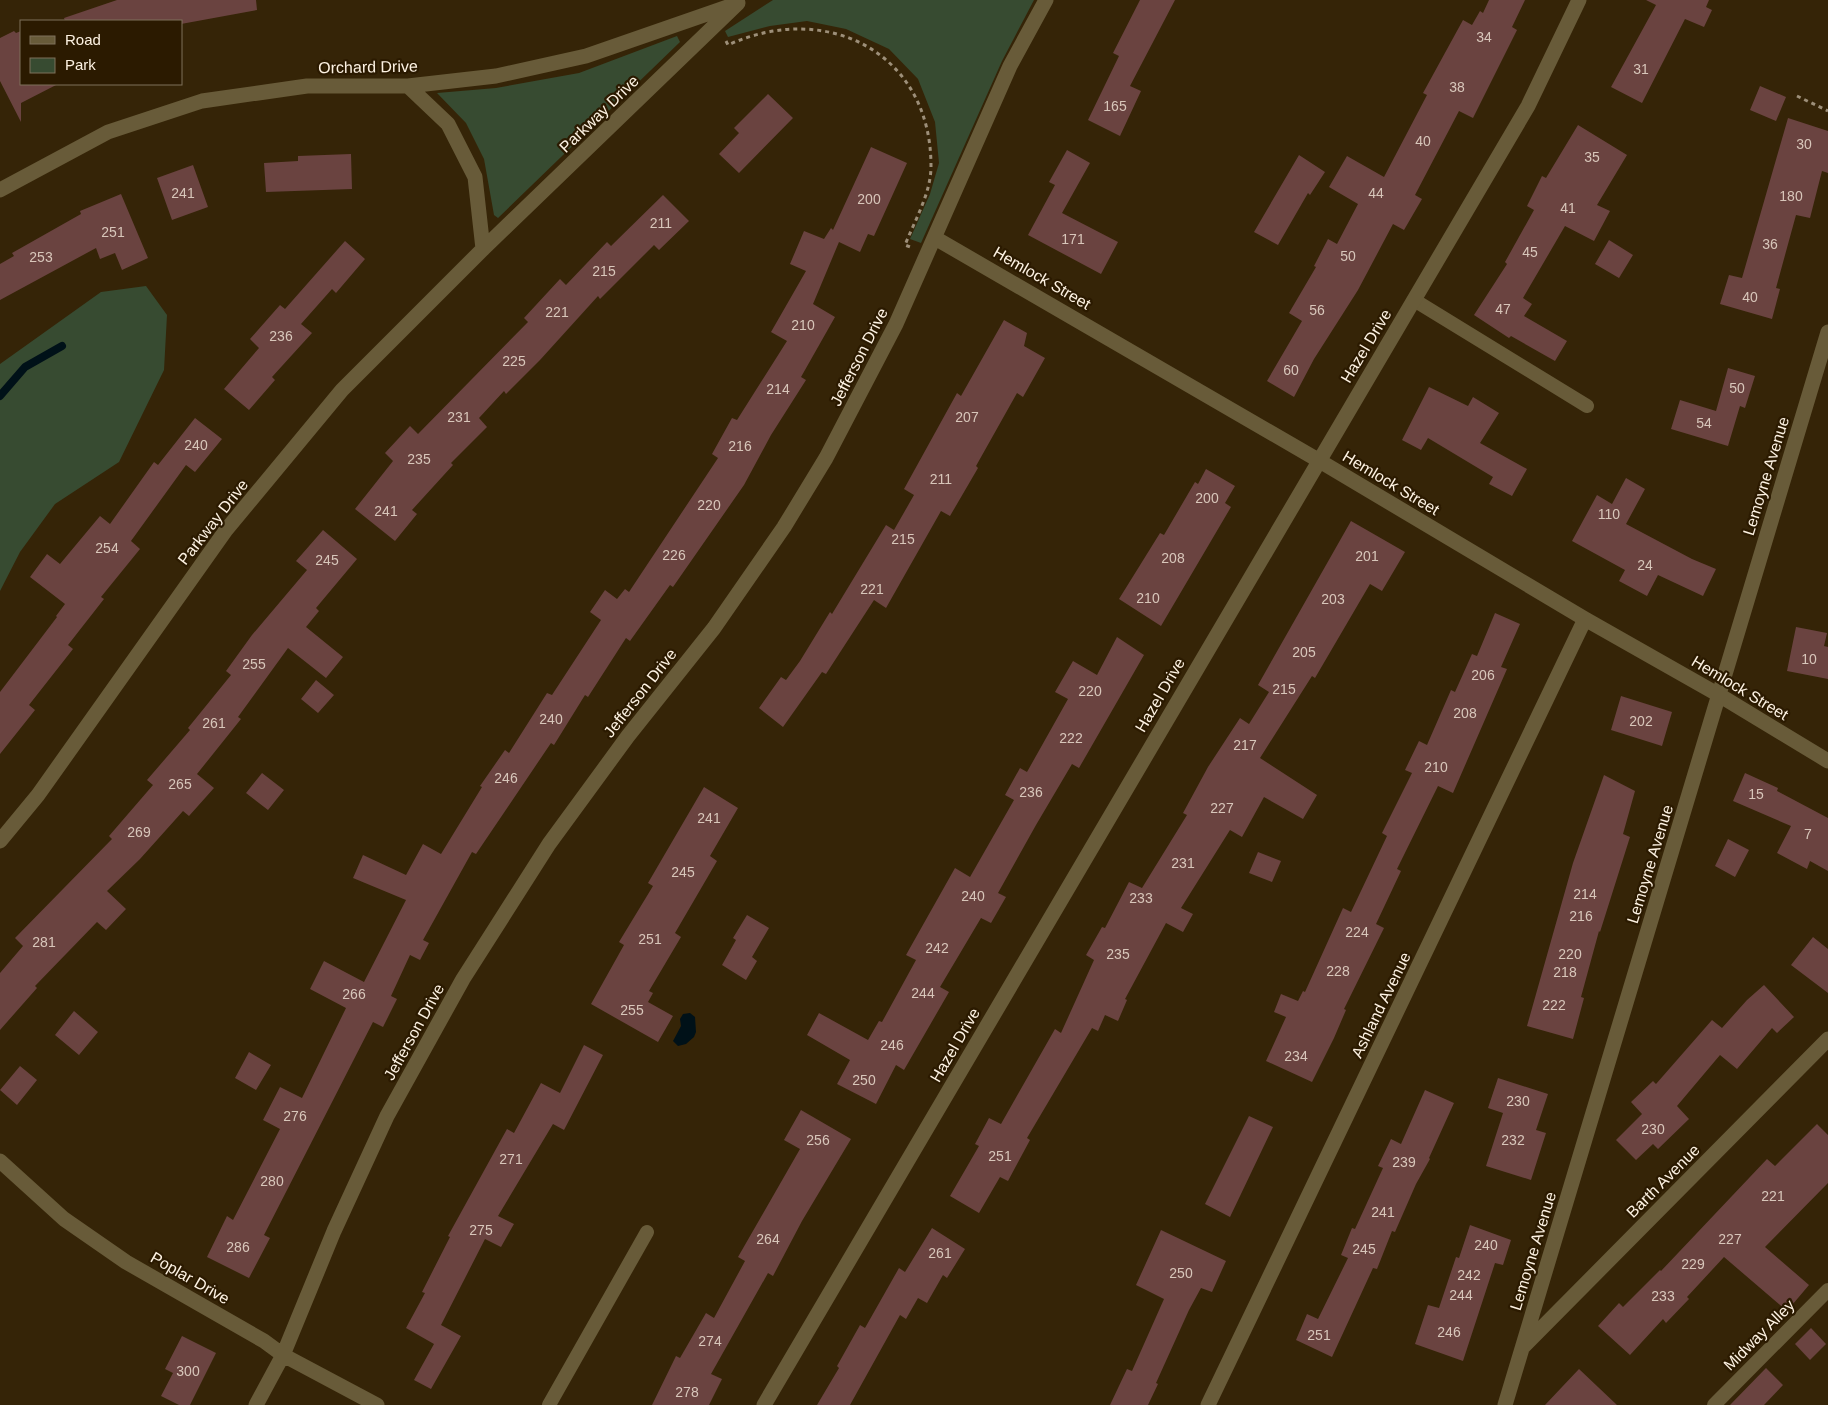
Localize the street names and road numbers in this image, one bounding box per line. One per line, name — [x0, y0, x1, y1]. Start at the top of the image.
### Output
street label: Orchard Drive — [318, 58, 418, 76]
street label: Parkway Drive — [556, 72, 642, 156]
street label: Hemlock Street — [990, 243, 1094, 313]
street label: Jefferson Drive — [827, 305, 891, 409]
street label: Hazel Drive — [1337, 306, 1395, 386]
street label: Lemoyne Avenue — [1740, 414, 1792, 537]
street label: Hemlock Street — [1340, 448, 1443, 519]
street label: Parkway Drive — [175, 476, 252, 568]
street label: Jefferson Drive — [600, 645, 680, 741]
street label: Hemlock Street — [1689, 653, 1792, 724]
street label: Hazel Drive — [1132, 655, 1188, 735]
street label: Lemoyne Avenue — [1624, 802, 1676, 925]
street label: Ashland Avenue — [1348, 949, 1414, 1061]
street label: Jefferson Drive — [381, 981, 447, 1083]
street label: Hazel Drive — [927, 1005, 983, 1085]
street label: Barth Avenue — [1623, 1141, 1703, 1221]
street label: Lemoyne Avenue — [1507, 1189, 1559, 1312]
street label: Poplar Drive — [148, 1249, 232, 1307]
street label: Midway Alley — [1720, 1296, 1798, 1374]

